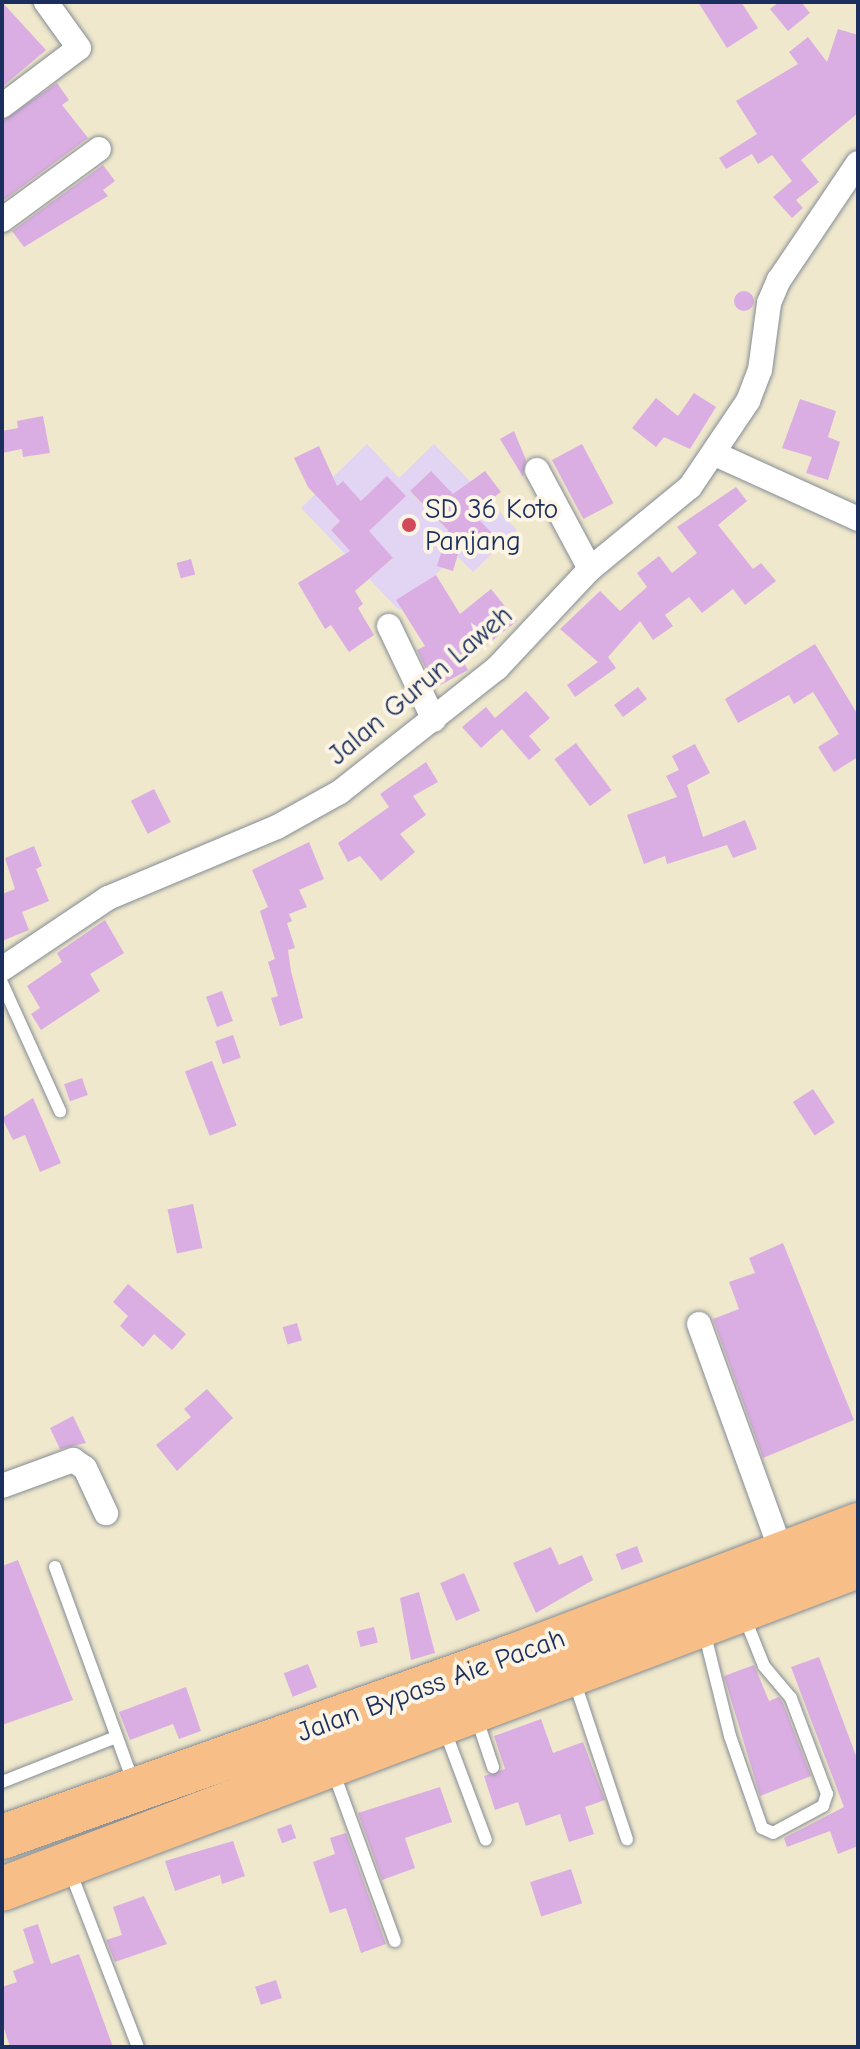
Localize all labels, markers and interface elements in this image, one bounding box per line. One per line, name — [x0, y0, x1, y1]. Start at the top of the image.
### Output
place label: SD 36 Koto Panjang — [425, 492, 558, 558]
marker: SD 36 Koto Panjang — [400, 516, 418, 534]
street label: Jalan Gurun Laweh — [321, 598, 519, 772]
street label: Jalan Bypass Aie Pacah — [293, 1621, 569, 1749]

